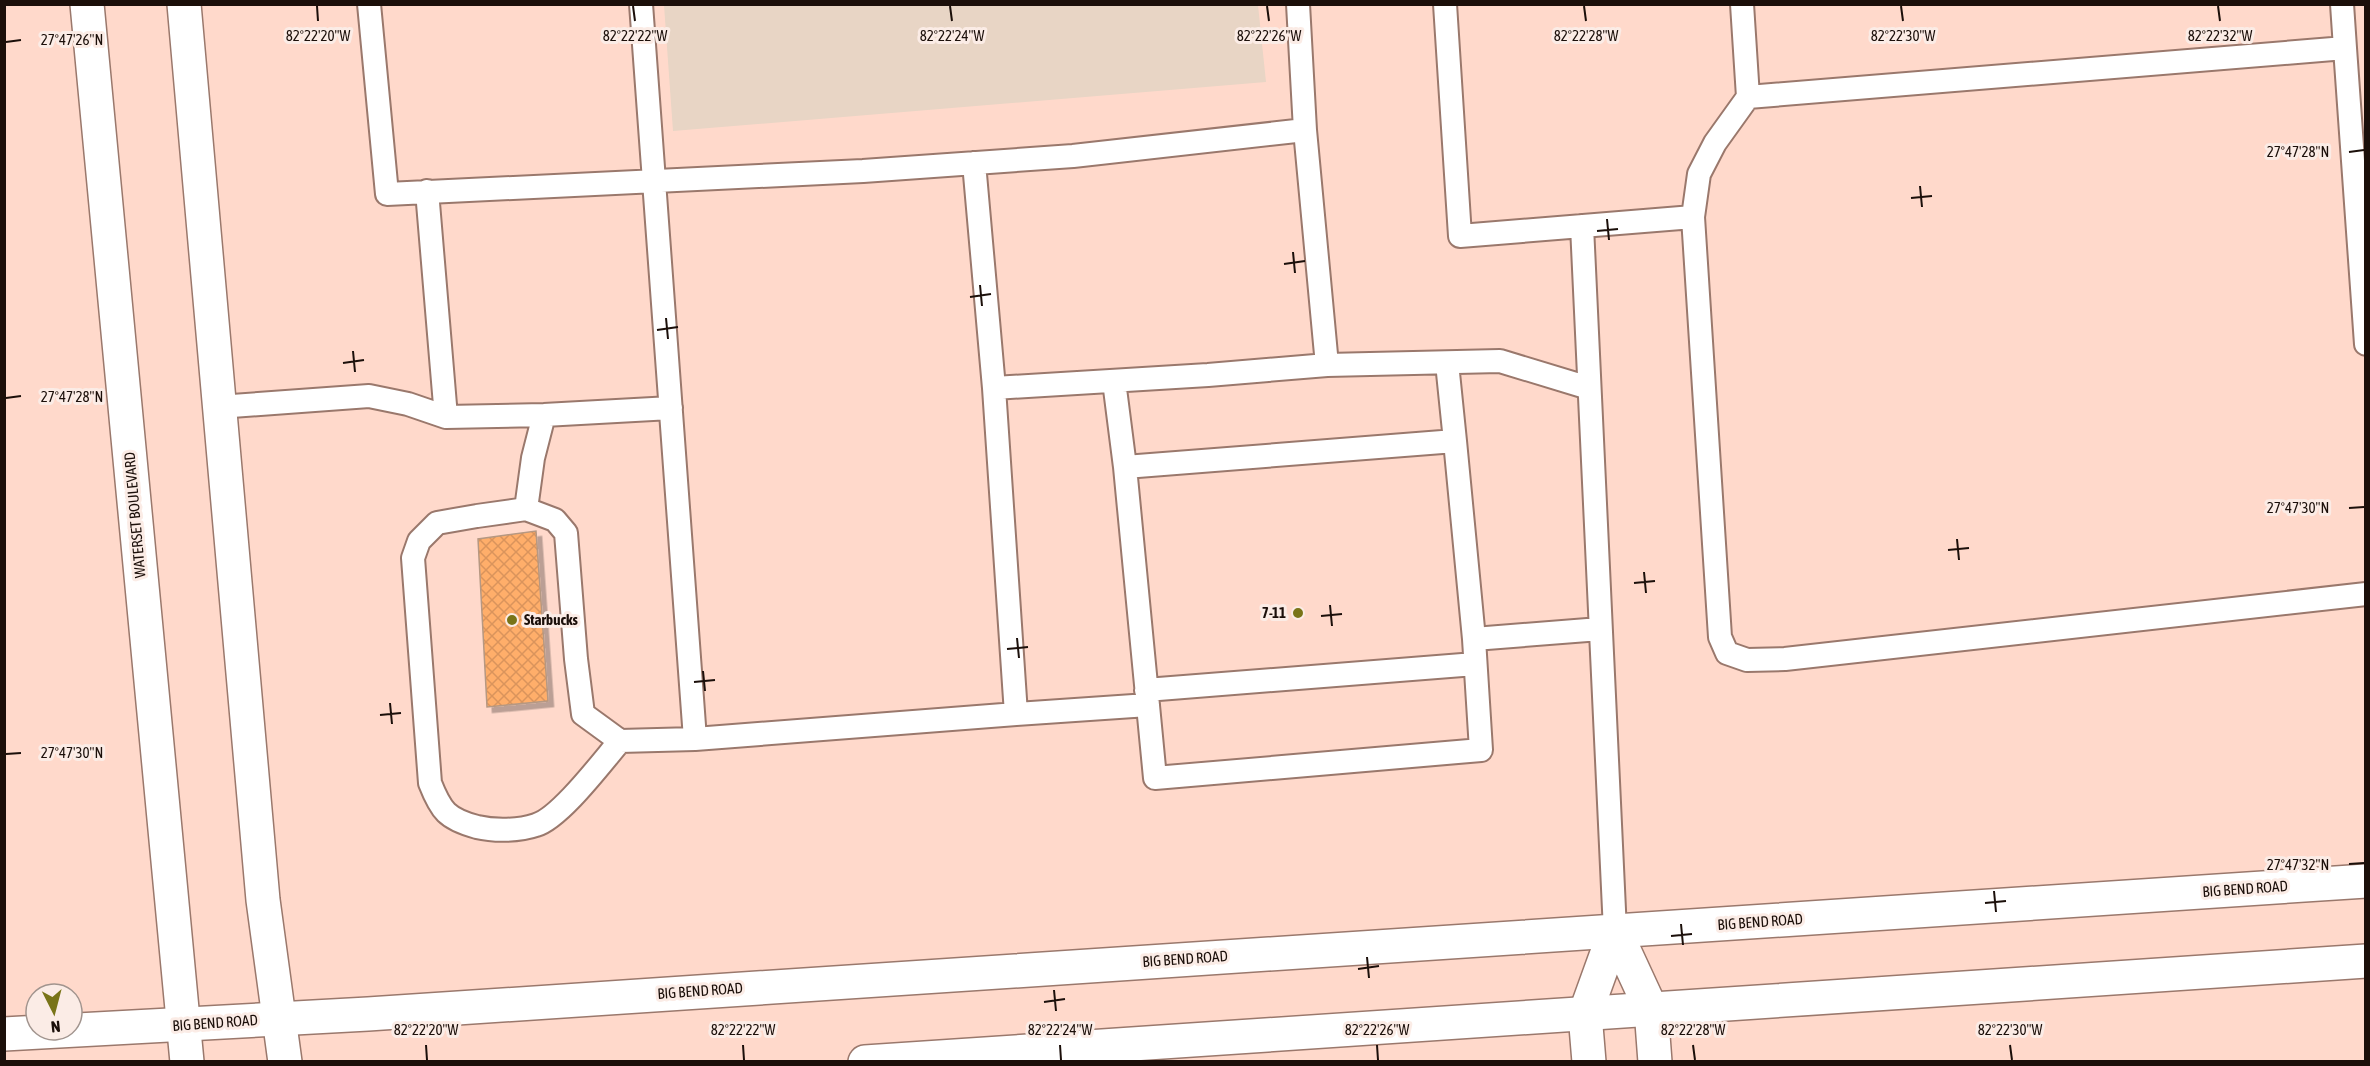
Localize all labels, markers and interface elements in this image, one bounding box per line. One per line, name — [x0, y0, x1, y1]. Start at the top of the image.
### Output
text: 82°22'20"W — [286, 27, 350, 44]
text: 82°22'22"W — [603, 27, 667, 44]
text: 82°22'24"W — [920, 27, 984, 44]
text: 82°22'26"W — [1237, 27, 1301, 44]
text: 82°22'28"W — [1554, 27, 1618, 44]
text: 82°22'30"W — [1871, 27, 1935, 44]
text: 82°22'32"W — [2188, 27, 2252, 44]
text: 27°47'26"N — [41, 31, 103, 48]
text: 27°47'28"N — [2267, 143, 2329, 160]
text: 27°47'28"N — [41, 388, 103, 405]
street label: WATERSET BOULEVARD — [121, 451, 148, 579]
text: 27°47'30"N — [2267, 499, 2329, 516]
place label: 7-11 — [1262, 604, 1286, 621]
marker: 7-11 — [1291, 606, 1305, 620]
place label: Starbucks — [524, 611, 579, 628]
marker: Starbucks — [505, 613, 519, 627]
text: 27°47'30"N — [41, 744, 103, 761]
text: 27°47'32"N — [2267, 856, 2329, 873]
street label: BIG BEND ROAD — [2202, 877, 2288, 900]
street label: BIG BEND ROAD — [1717, 910, 1803, 933]
street label: BIG BEND ROAD — [1142, 947, 1228, 970]
street label: BIG BEND ROAD — [657, 979, 743, 1002]
north arrow — [24, 982, 84, 1042]
street label: BIG BEND ROAD — [172, 1011, 258, 1034]
text: N — [50, 1017, 61, 1036]
text: 82°22'20"W — [394, 1021, 458, 1038]
text: 82°22'22"W — [711, 1021, 775, 1038]
text: 82°22'24"W — [1028, 1021, 1092, 1038]
text: 82°22'26"W — [1345, 1021, 1409, 1038]
text: 82°22'28"W — [1661, 1021, 1725, 1038]
text: 82°22'30"W — [1978, 1021, 2042, 1038]

